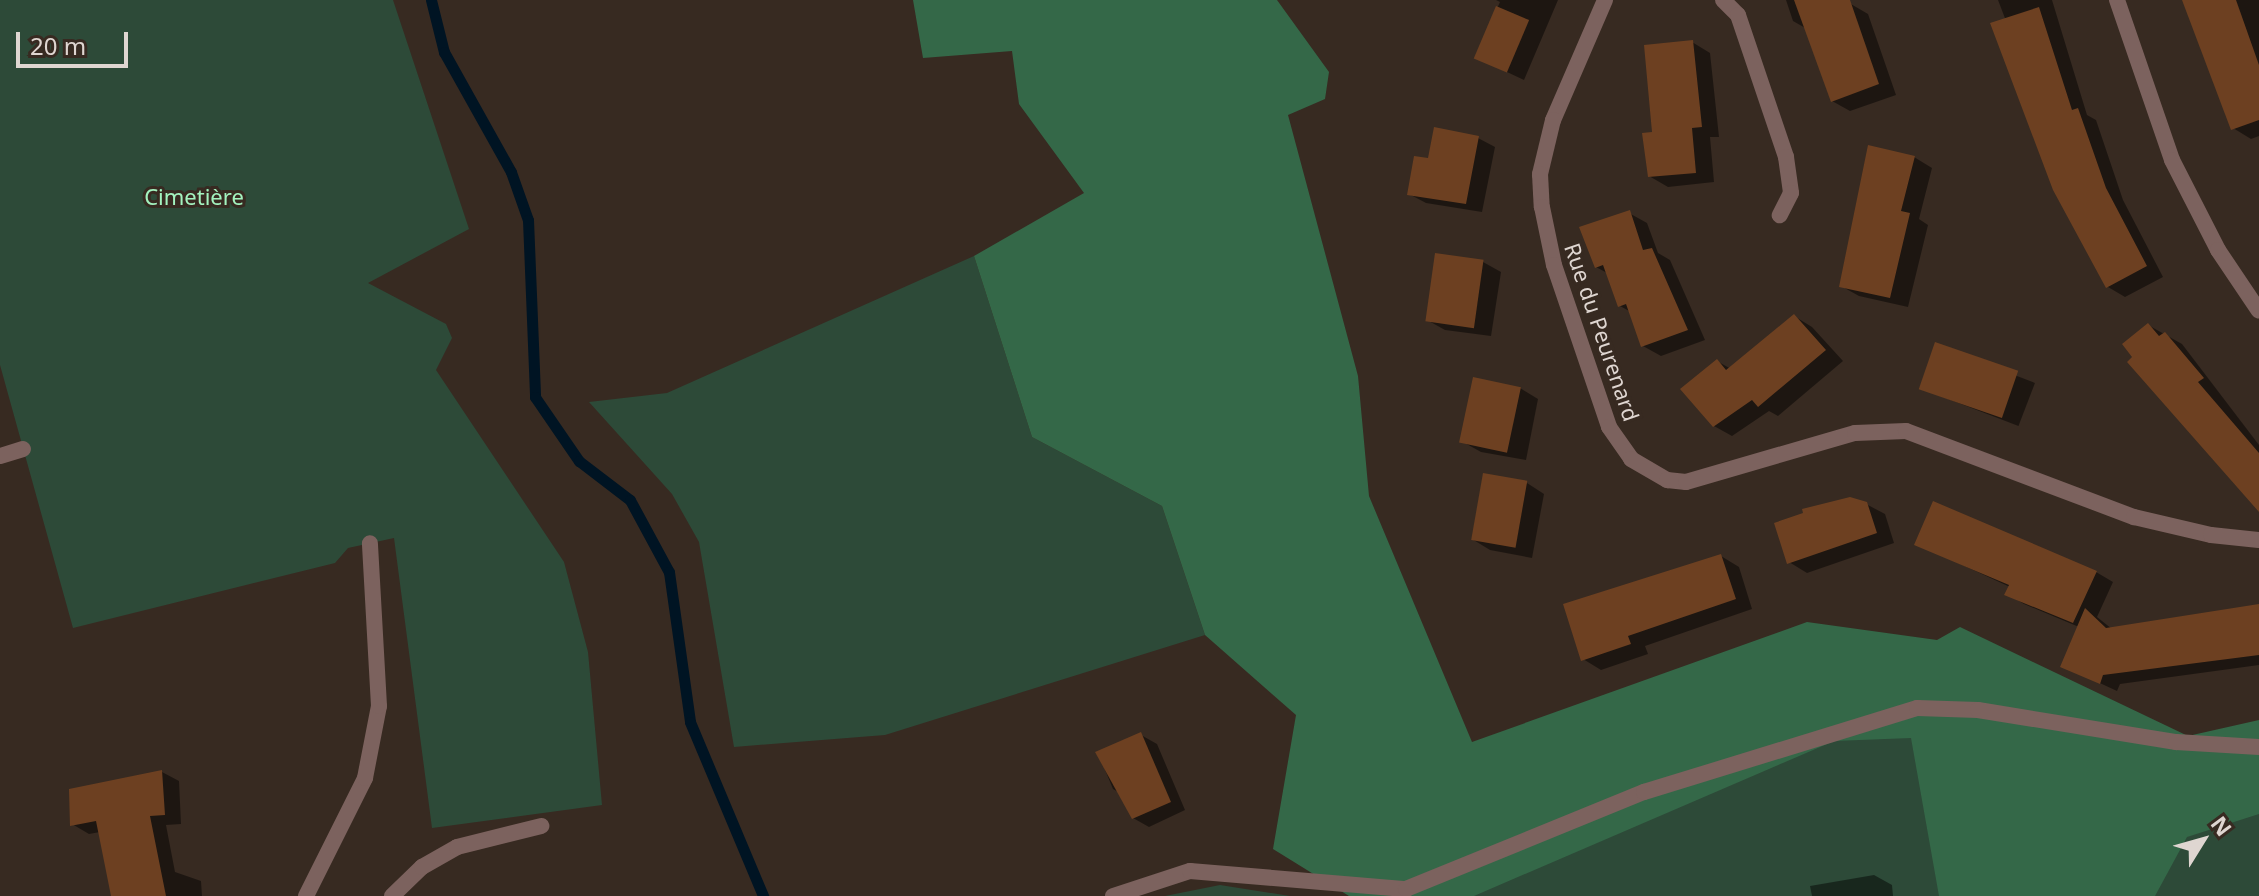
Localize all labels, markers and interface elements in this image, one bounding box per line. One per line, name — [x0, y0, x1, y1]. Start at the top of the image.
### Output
scale bar — [20, 16, 132, 66]
text: 20 m — [30, 29, 86, 62]
park label: Cimetière — [144, 184, 244, 210]
street label: Rue du Peurenard — [1559, 239, 1645, 425]
north arrow — [2163, 800, 2243, 880]
text: N — [2205, 809, 2240, 842]

